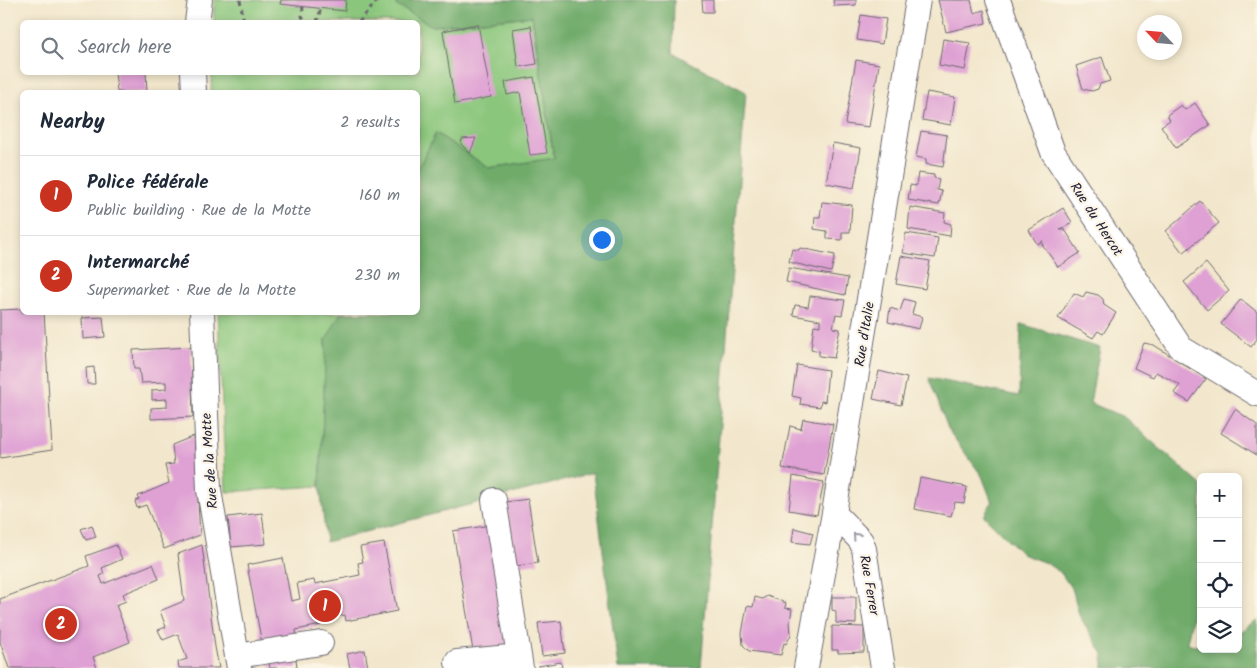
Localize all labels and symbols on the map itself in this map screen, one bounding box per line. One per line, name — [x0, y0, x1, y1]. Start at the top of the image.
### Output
north arrow — [1137, 15, 1182, 60]
street label: Rue du Hercot — [1064, 178, 1129, 261]
your location — [589, 227, 615, 253]
street label: Rue d'Italie — [849, 300, 881, 368]
street label: Rue de la Motte — [196, 412, 224, 510]
one-way arrow — [852, 533, 861, 542]
street label: Rue Ferrer — [853, 553, 885, 618]
pin: 1 — [309, 587, 341, 625]
pin: 2 — [45, 605, 77, 643]

